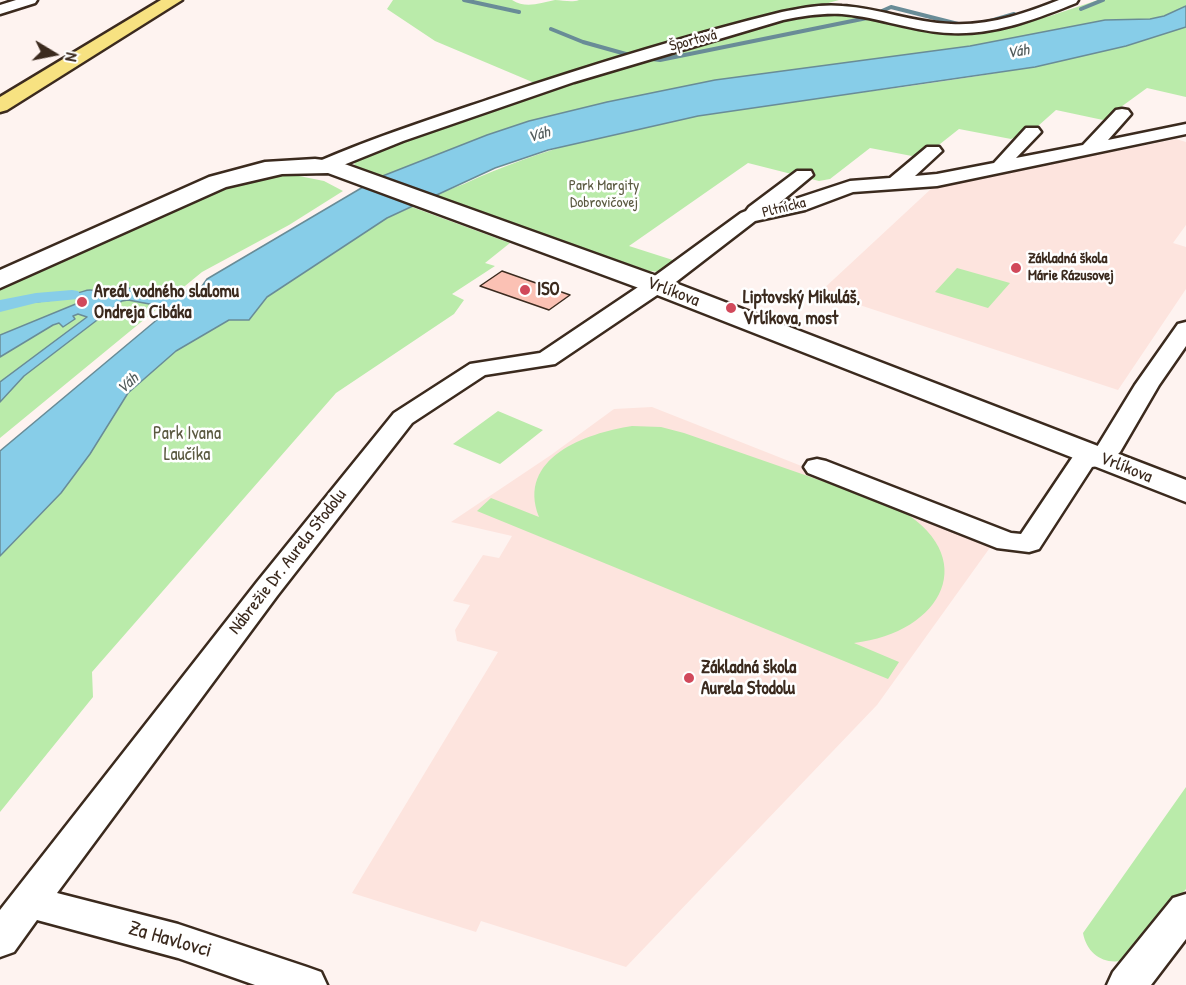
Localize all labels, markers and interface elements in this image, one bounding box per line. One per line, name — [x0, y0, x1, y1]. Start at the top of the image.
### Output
north arrow — [24, 24, 84, 84]
street label: Športová — [667, 26, 719, 56]
water label: Váh — [1006, 41, 1030, 63]
text: N — [60, 51, 83, 63]
water label: Váh — [526, 123, 552, 147]
park label: Park Margity Dobrovičovej — [569, 177, 639, 212]
street label: Pltnícka — [760, 194, 808, 222]
place label: Základná škola Márie Rázusovej — [1028, 250, 1114, 285]
marker: Základná škola Márie Rázusovej — [1009, 261, 1023, 275]
street label: Vrlíkova — [644, 272, 702, 312]
place label: ISO — [537, 279, 559, 301]
place label: Areál vodného slalomu Ondreja Cibáka — [94, 281, 239, 324]
marker: ISO — [518, 283, 532, 297]
place label: Liptovský Mikuláš, Vrlíkova, most — [743, 287, 860, 330]
marker: Areál vodného slalomu Ondreja Cibáka — [75, 295, 89, 309]
marker: Liptovský Mikuláš, Vrlíkova, most — [724, 301, 738, 315]
water label: Váh — [113, 370, 143, 398]
park label: Park Ivana Laučíka — [153, 423, 221, 466]
street label: Vrlíkova — [1097, 448, 1155, 488]
street label: Nábrežie Dr. Aurela Stodolu — [224, 485, 352, 639]
place label: Základná škola Aurela Stodolu — [701, 657, 796, 700]
marker: Základná škola Aurela Stodolu — [682, 671, 696, 685]
street label: Za Havlovci — [125, 916, 215, 964]

